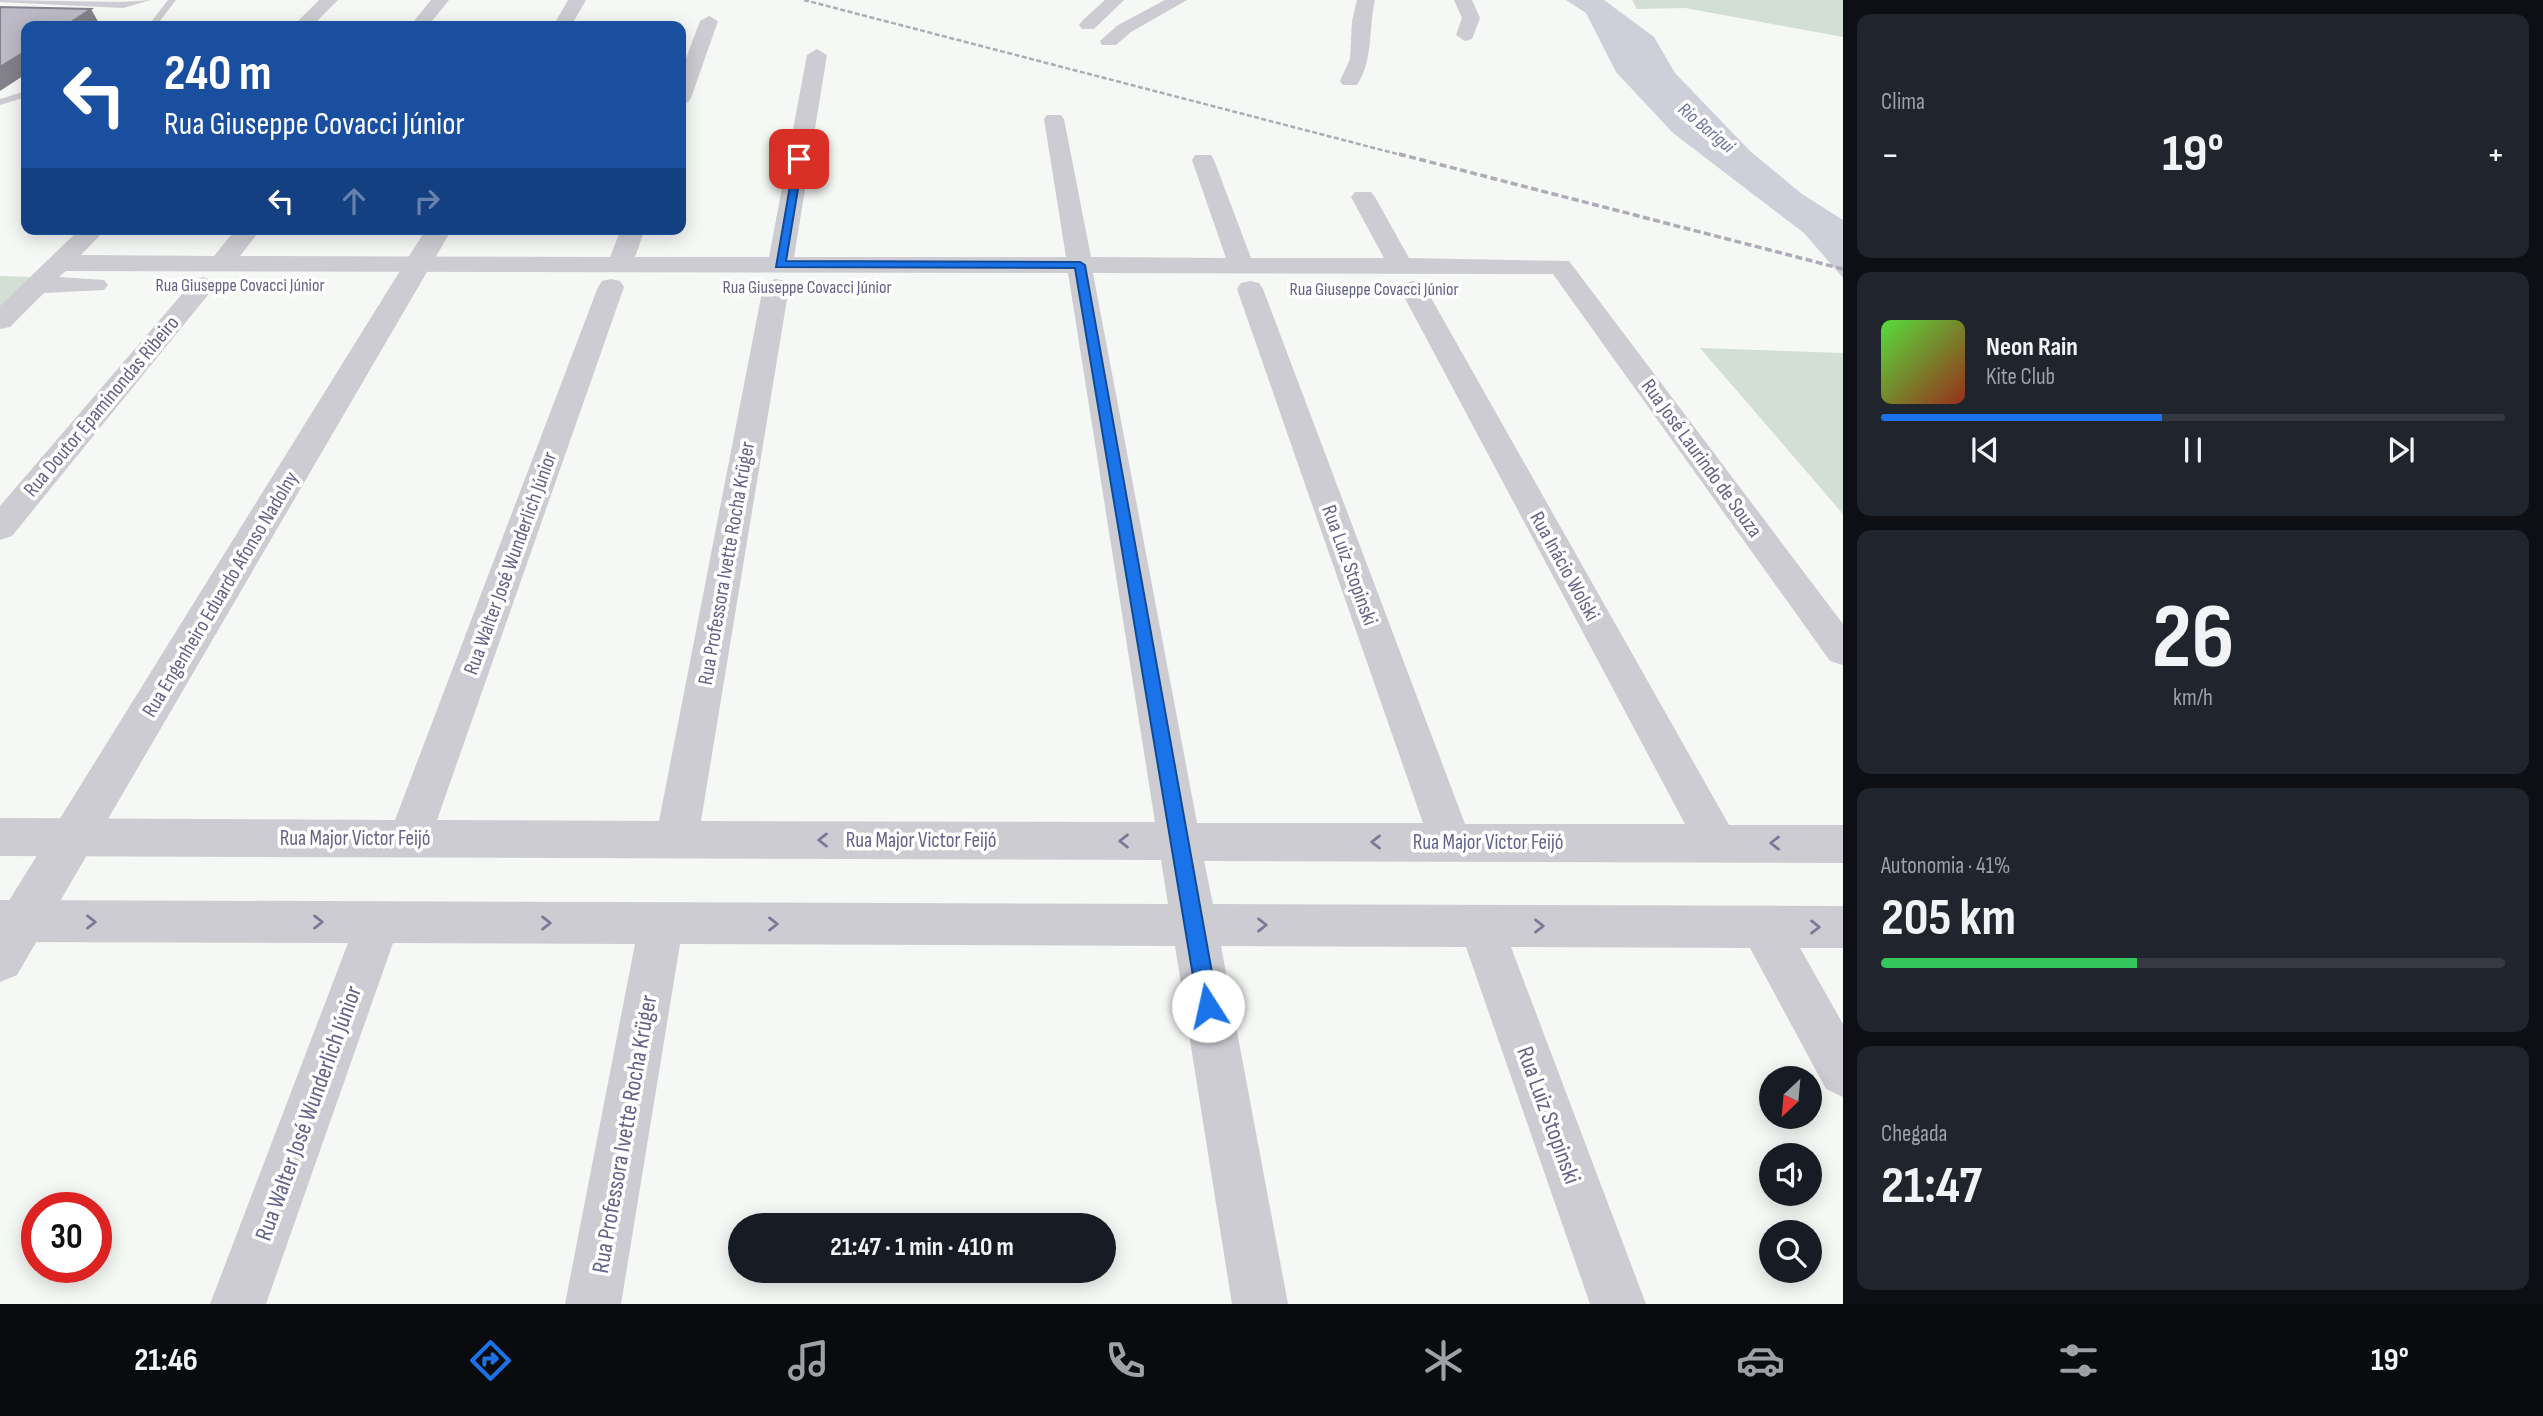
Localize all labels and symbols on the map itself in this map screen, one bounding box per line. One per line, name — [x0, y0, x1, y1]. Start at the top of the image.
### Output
water label: Rio Barigui — [1673, 98, 1739, 159]
pin — [769, 129, 829, 189]
street label: Rua Giuseppe Covacci Júnior — [155, 275, 325, 296]
street label: Rua Giuseppe Covacci Júnior — [722, 277, 892, 298]
street label: Rua Giuseppe Covacci Júnior — [1289, 279, 1459, 300]
street label: Rua Doutor Epaminondas Ribeiro — [18, 311, 184, 502]
street label: Rua José Laurindo de Souza — [1636, 374, 1767, 542]
street label: Rua Professora Ivette Rocha Krüger — [693, 439, 760, 687]
street label: Rua Walter José Wunderlich Júnior — [458, 448, 562, 678]
street label: Rua Engenheiro Eduardo Afonso Nadolny — [137, 467, 304, 722]
street label: Rua Luiz Stopinski — [1316, 502, 1383, 629]
street label: Rua Inácio Wolski — [1524, 507, 1605, 625]
street label: Rua Major Victor Feijó — [280, 826, 430, 851]
street label: Rua Major Victor Feijó — [846, 828, 996, 853]
street label: Rua Major Victor Feijó — [1413, 830, 1563, 855]
one-way arrow — [817, 832, 828, 848]
one-way arrow — [1118, 833, 1129, 849]
one-way arrow — [1370, 834, 1381, 850]
one-way arrow — [1769, 835, 1780, 851]
one-way arrow — [86, 914, 97, 930]
one-way arrow — [314, 914, 324, 930]
one-way arrow — [541, 915, 552, 931]
one-way arrow — [769, 916, 779, 932]
one-way arrow — [1258, 917, 1268, 933]
one-way arrow — [1534, 918, 1545, 934]
one-way arrow — [1811, 919, 1821, 935]
position arrow — [1171, 969, 1245, 1043]
street label: Rua Walter José Wunderlich Júnior — [249, 982, 368, 1245]
street label: Rua Professora Ivette Rocha Krüger — [586, 993, 663, 1275]
street label: Rua Luiz Stopinski — [1510, 1042, 1587, 1188]
north arrow — [1759, 1066, 1822, 1129]
speed limit sign: 30 — [21, 1192, 112, 1283]

